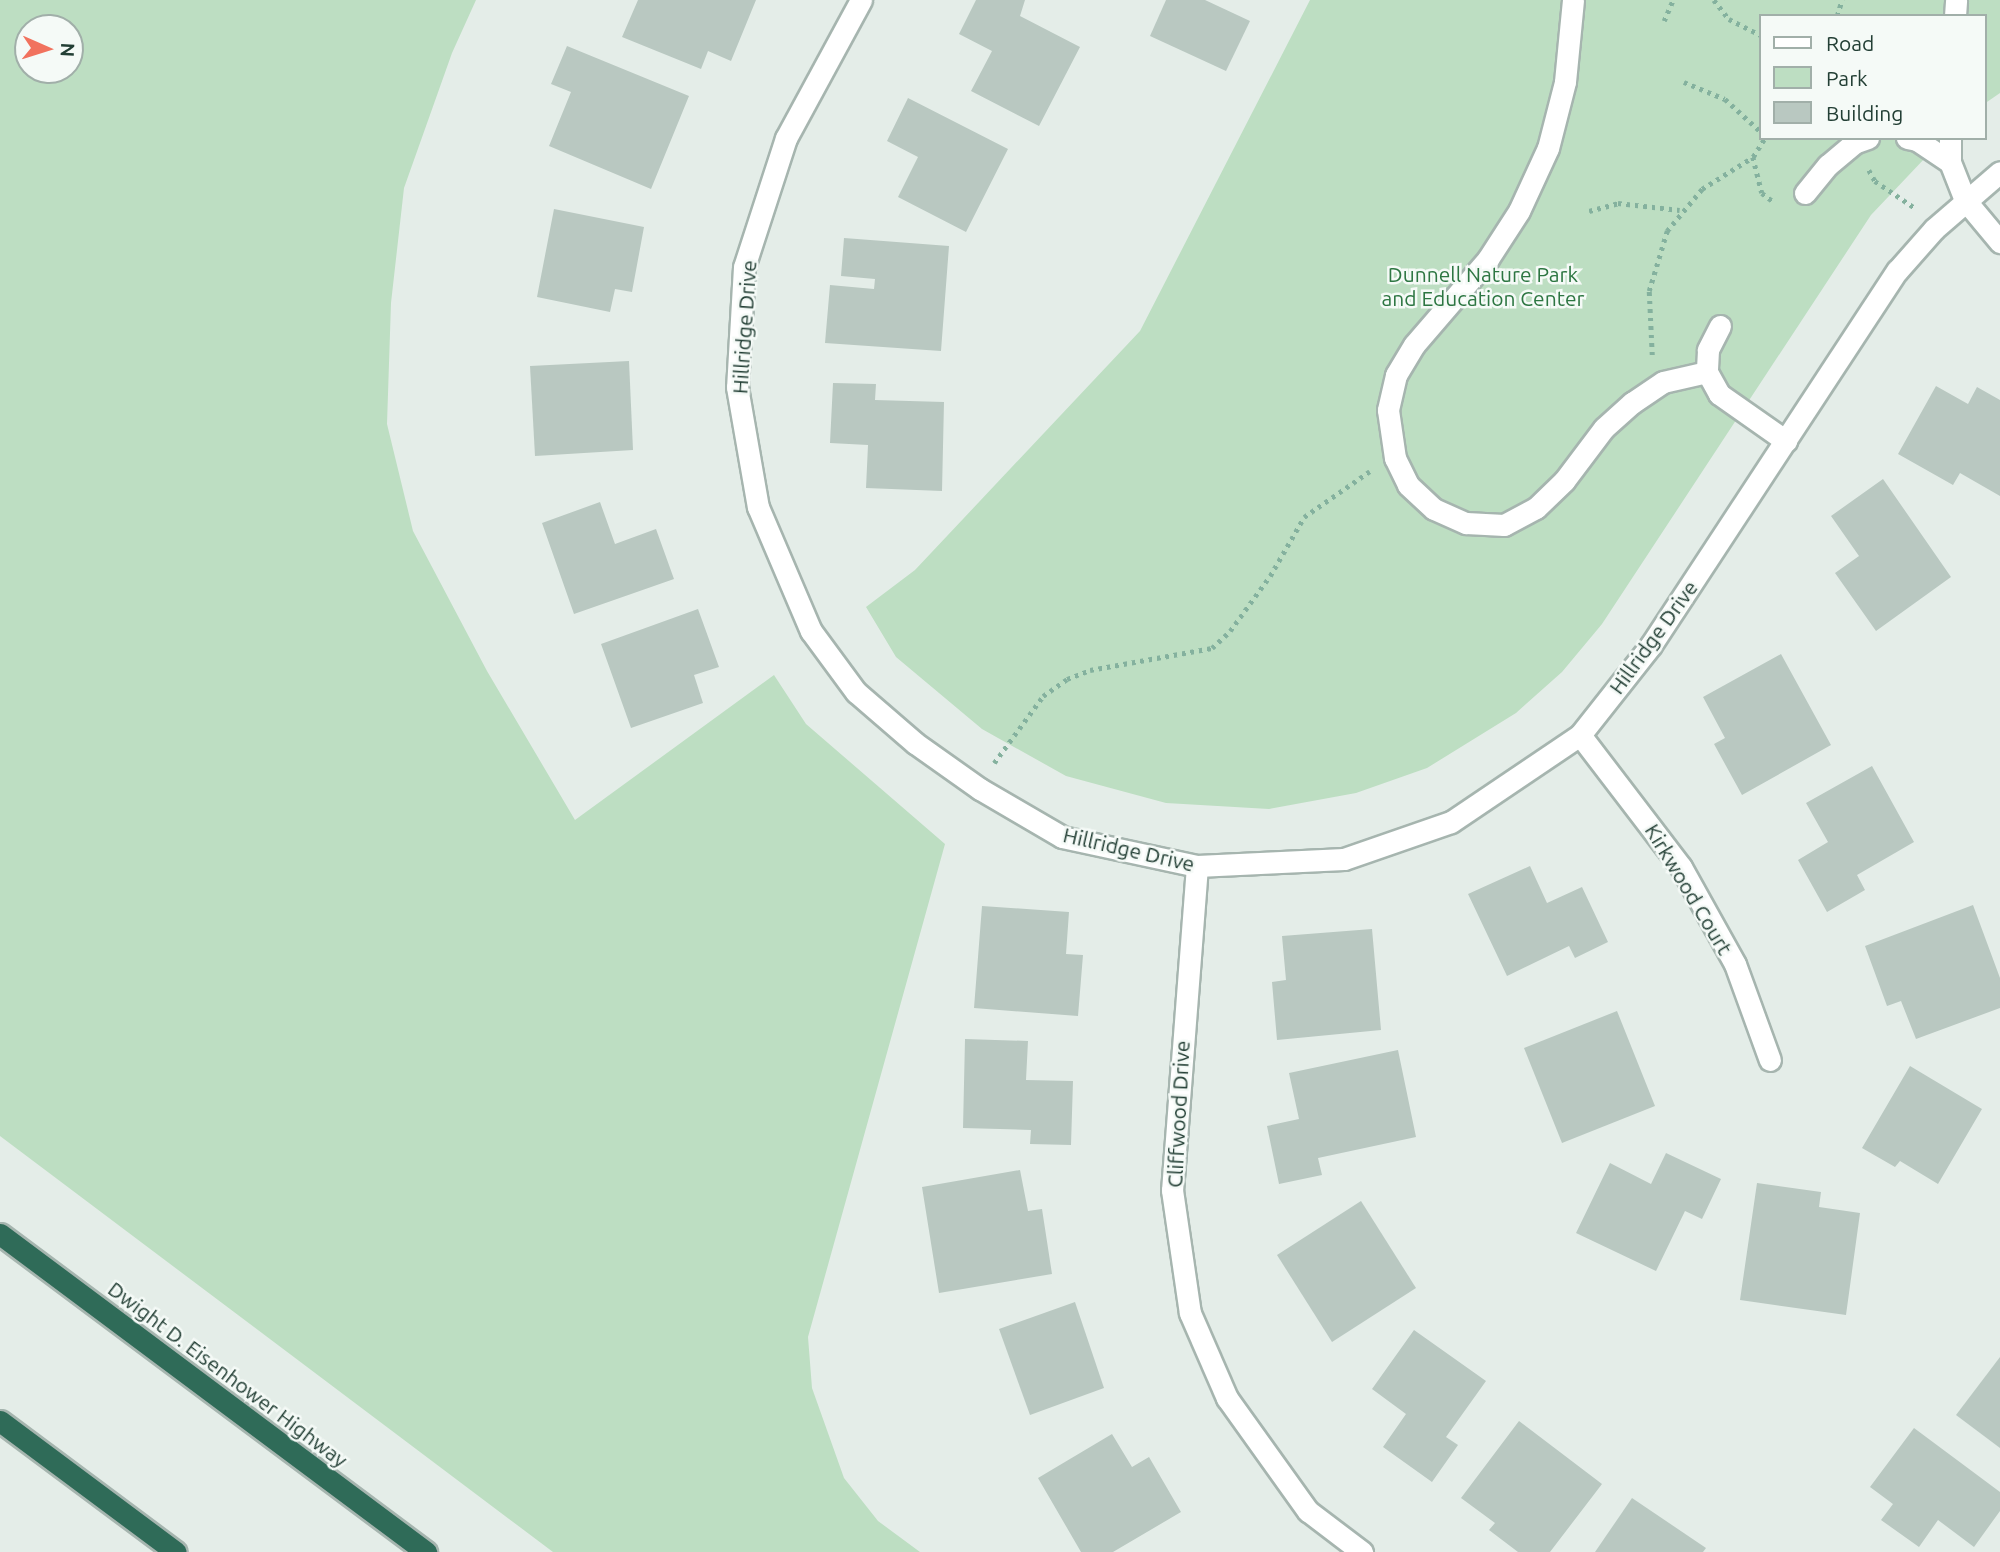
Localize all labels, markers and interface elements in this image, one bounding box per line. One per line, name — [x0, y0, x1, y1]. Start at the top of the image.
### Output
north arrow — [14, 14, 84, 84]
legend — [1758, 14, 1986, 140]
text: Road — [1826, 31, 1874, 55]
text: N — [57, 42, 79, 58]
text: Park — [1826, 66, 1868, 90]
text: Building — [1826, 101, 1903, 125]
street label: Hillridge Drive — [727, 259, 761, 395]
park label: Dunnell Nature Park and Education Center — [1382, 261, 1584, 311]
street label: Hillridge Drive — [1603, 575, 1703, 699]
street label: Kirkwood Court — [1640, 819, 1738, 959]
street label: Hillridge Drive — [1061, 822, 1197, 876]
street label: Cliffwood Drive — [1162, 1040, 1194, 1188]
street label: Dwight D. Eisenhower Highway — [103, 1276, 353, 1472]

